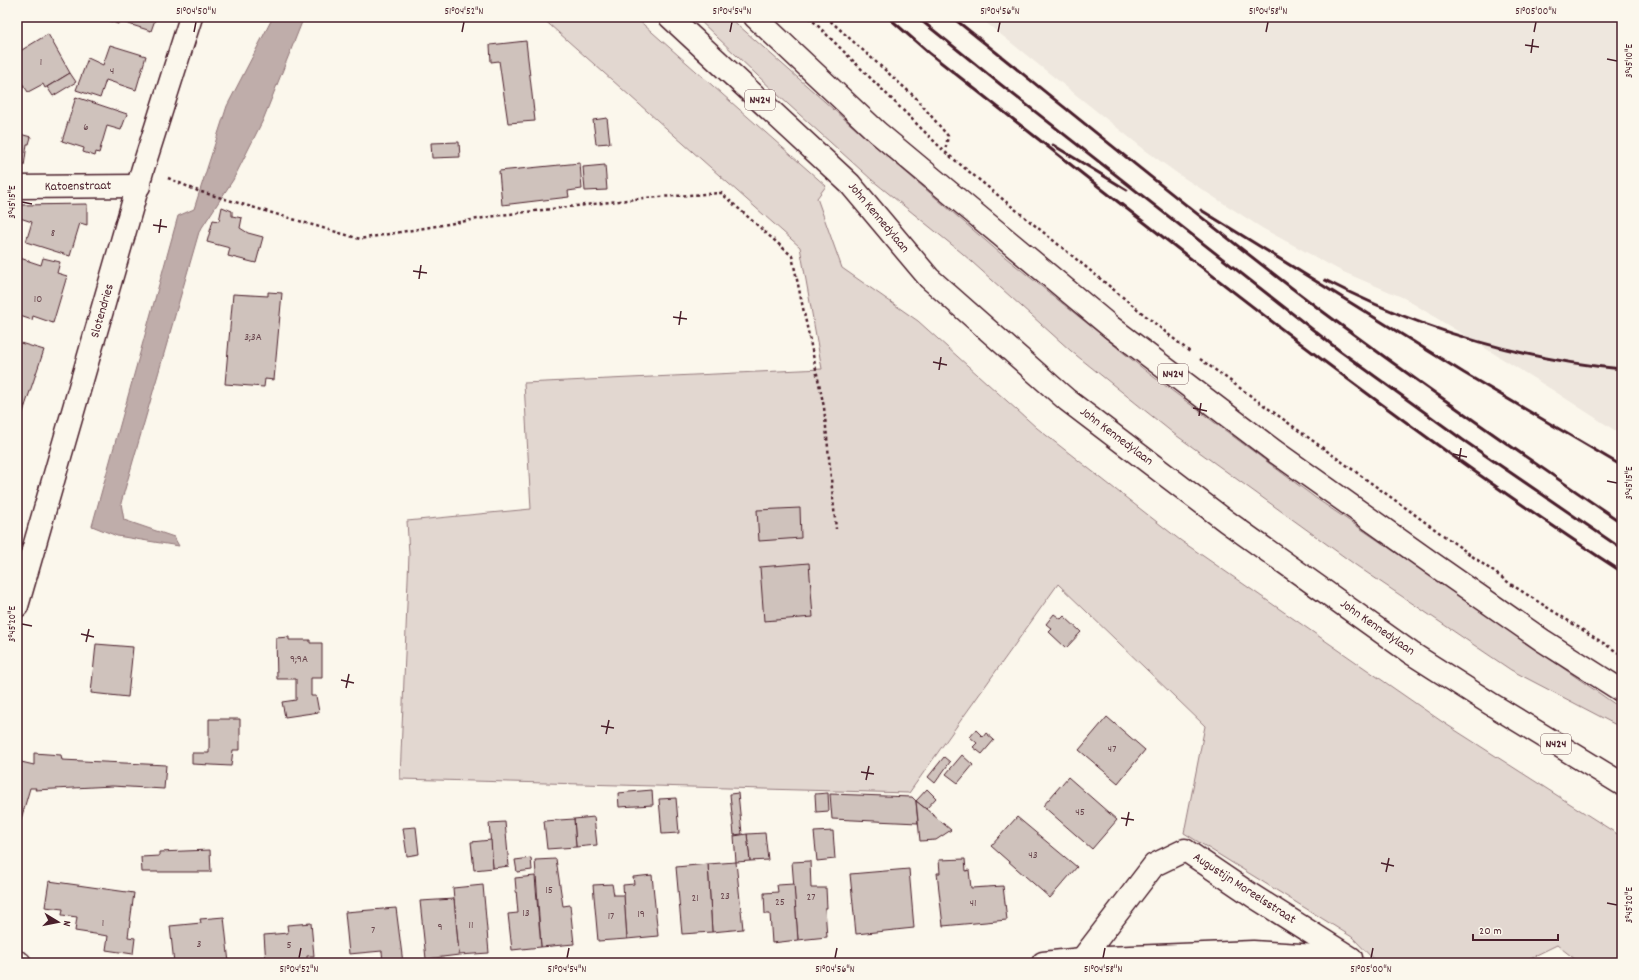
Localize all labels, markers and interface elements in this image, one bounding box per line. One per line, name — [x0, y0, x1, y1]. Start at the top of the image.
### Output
text: 51°04'50"N — [176, 5, 216, 19]
text: 51°04'52"N — [444, 5, 484, 19]
text: 51°04'54"N — [713, 5, 751, 19]
text: 51°04'56"N — [980, 5, 1020, 19]
text: 51°04'58"N — [1249, 5, 1287, 19]
text: 51°05'00"N — [1515, 5, 1557, 19]
text: 3°45'10"E — [1623, 43, 1637, 78]
house number: 1 — [40, 55, 42, 71]
house number: 4 — [110, 64, 114, 80]
road number: N424 — [745, 90, 775, 110]
house number: 6 — [83, 120, 89, 136]
street label: Katoenstraat — [45, 177, 112, 197]
street label: John Kennedylaan — [843, 178, 913, 258]
text: 3°45'15"E — [6, 185, 20, 219]
house number: 8 — [51, 226, 55, 242]
street label: Slotendries — [86, 282, 120, 340]
house number: 10 — [34, 292, 42, 308]
house number: 3;3A — [244, 330, 262, 346]
road number: N424 — [1158, 364, 1188, 384]
street label: John Kennedylaan — [1075, 403, 1157, 471]
text: 3°45'15"E — [1623, 466, 1637, 500]
street label: John Kennedylaan — [1336, 595, 1418, 661]
text: 3°45'20"E — [6, 605, 20, 642]
house number: 9;9A — [290, 652, 308, 668]
road number: N424 — [1541, 734, 1571, 754]
house number: 47 — [1108, 742, 1116, 758]
house number: 45 — [1075, 805, 1085, 821]
house number: 43 — [1028, 848, 1038, 864]
street label: Augustijn Moreelsstraat — [1189, 849, 1299, 930]
house number: 15 — [545, 883, 553, 899]
text: 3°45'20"E — [1623, 886, 1637, 923]
house number: 23 — [720, 889, 730, 905]
house number: 27 — [806, 890, 816, 906]
house number: 21 — [691, 891, 699, 907]
house number: 25 — [775, 895, 785, 911]
house number: 41 — [970, 896, 976, 912]
north arrow — [38, 902, 78, 942]
house number: 13 — [522, 906, 530, 922]
house number: 19 — [637, 907, 645, 923]
house number: 17 — [608, 909, 614, 925]
house number: 1 — [102, 916, 104, 932]
scale bar — [1473, 916, 1558, 942]
house number: 11 — [469, 918, 473, 934]
text: N — [57, 919, 74, 928]
house number: 9 — [437, 920, 443, 936]
house number: 7 — [371, 923, 375, 939]
text: 20 m — [1479, 923, 1502, 940]
house number: 3 — [197, 937, 202, 953]
house number: 5 — [286, 938, 292, 954]
text: 51°04'52"N — [279, 963, 319, 977]
text: 51°04'54"N — [548, 963, 586, 977]
text: 51°04'56"N — [815, 963, 855, 977]
text: 51°04'58"N — [1084, 963, 1122, 977]
text: 51°05'00"N — [1350, 963, 1392, 977]

